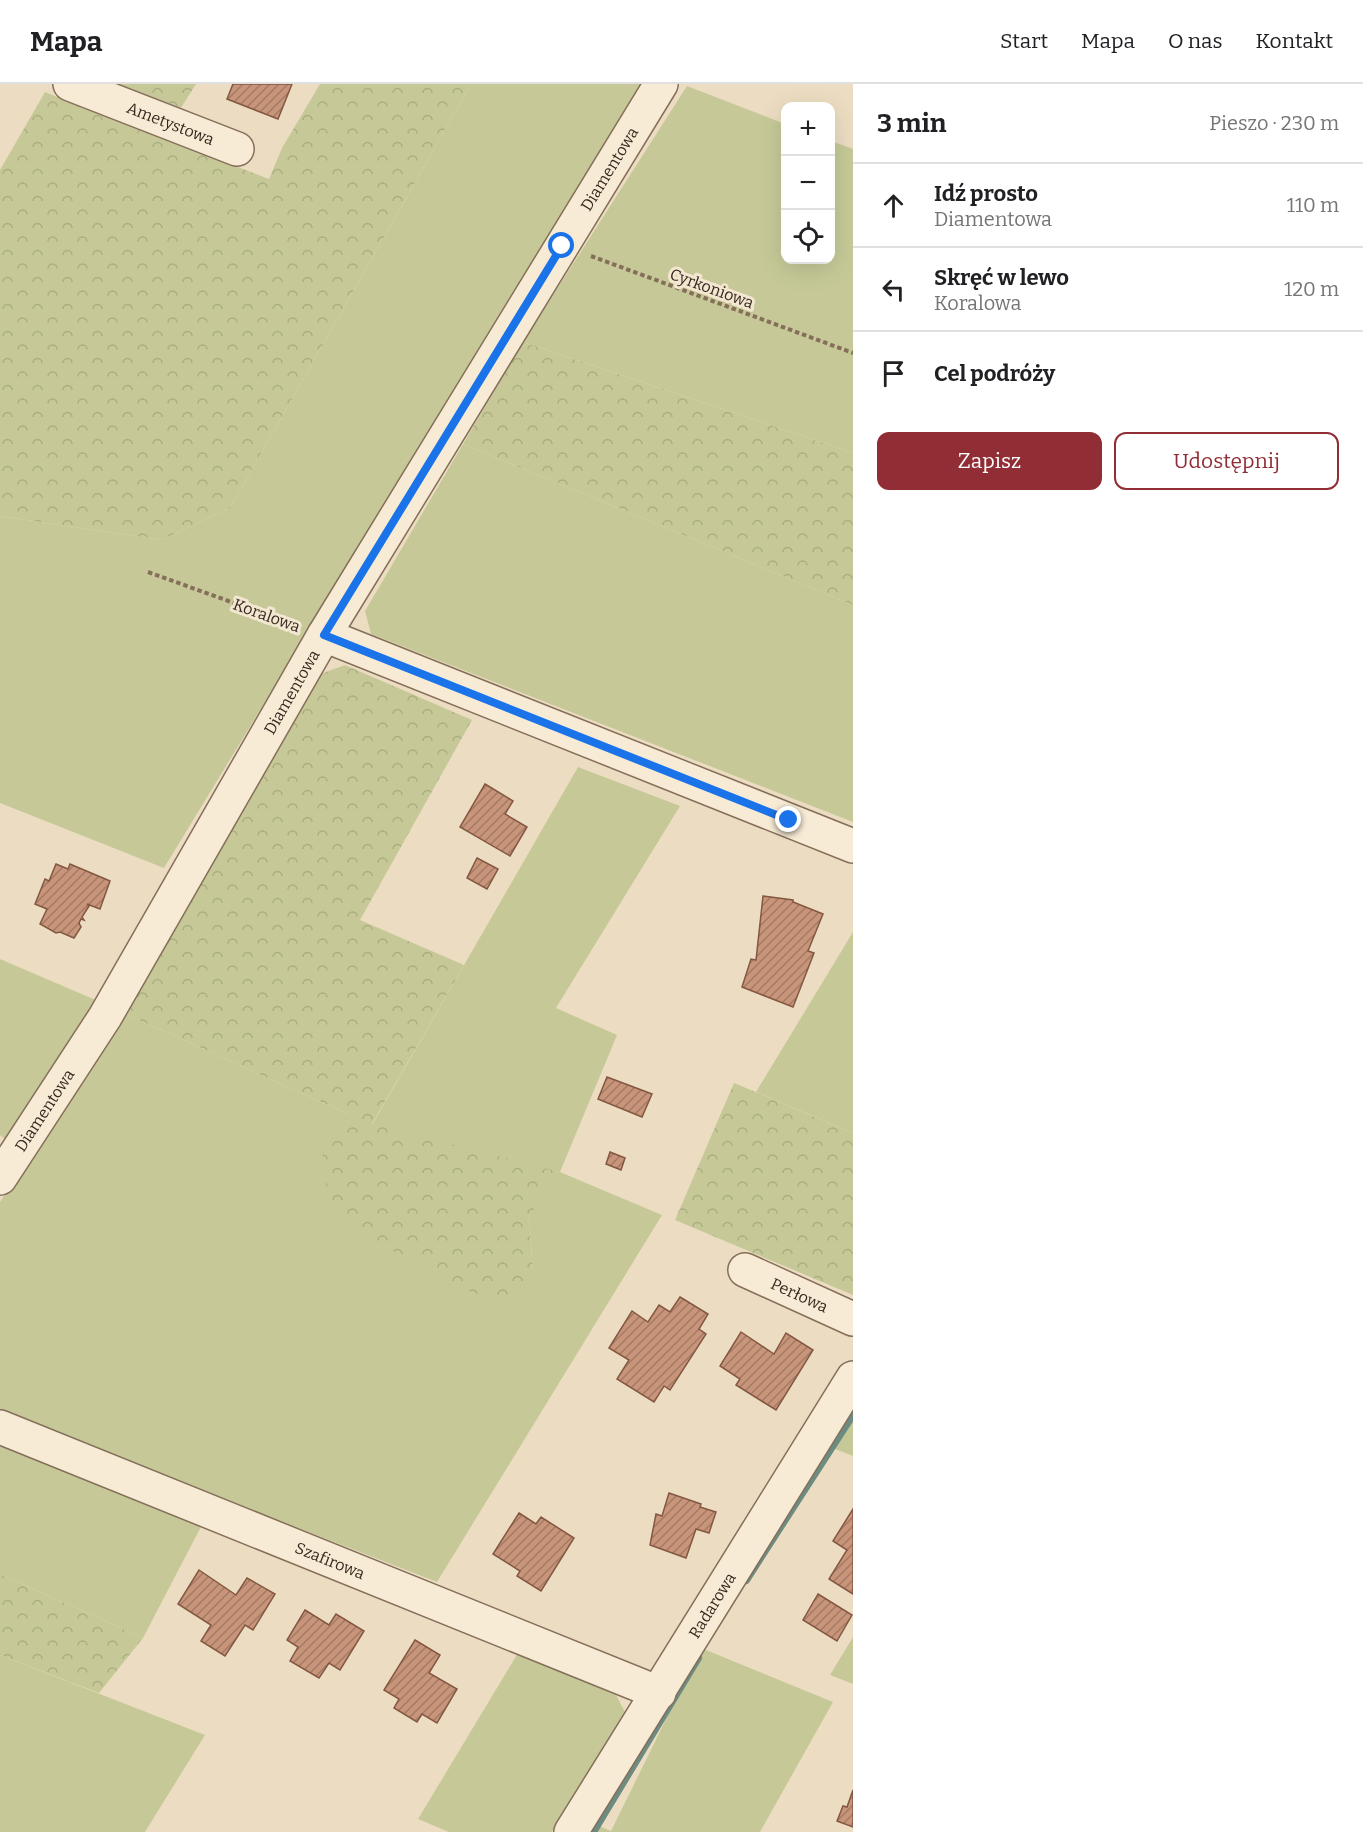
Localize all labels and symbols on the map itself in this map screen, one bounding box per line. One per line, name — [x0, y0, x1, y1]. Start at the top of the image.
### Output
street label: Ametystowa — [124, 98, 217, 149]
street label: Diamentowa — [577, 124, 642, 214]
route start — [548, 232, 574, 258]
street label: Cyrkoniowa — [667, 265, 757, 313]
street label: Koralowa — [231, 595, 303, 636]
street label: Diamentowa — [260, 646, 324, 738]
route end — [775, 806, 801, 832]
street label: Diamentowa — [11, 1065, 79, 1155]
street label: Perłowa — [768, 1274, 831, 1317]
street label: Szafirowa — [292, 1538, 368, 1583]
street label: Radarowa — [685, 1569, 740, 1642]

